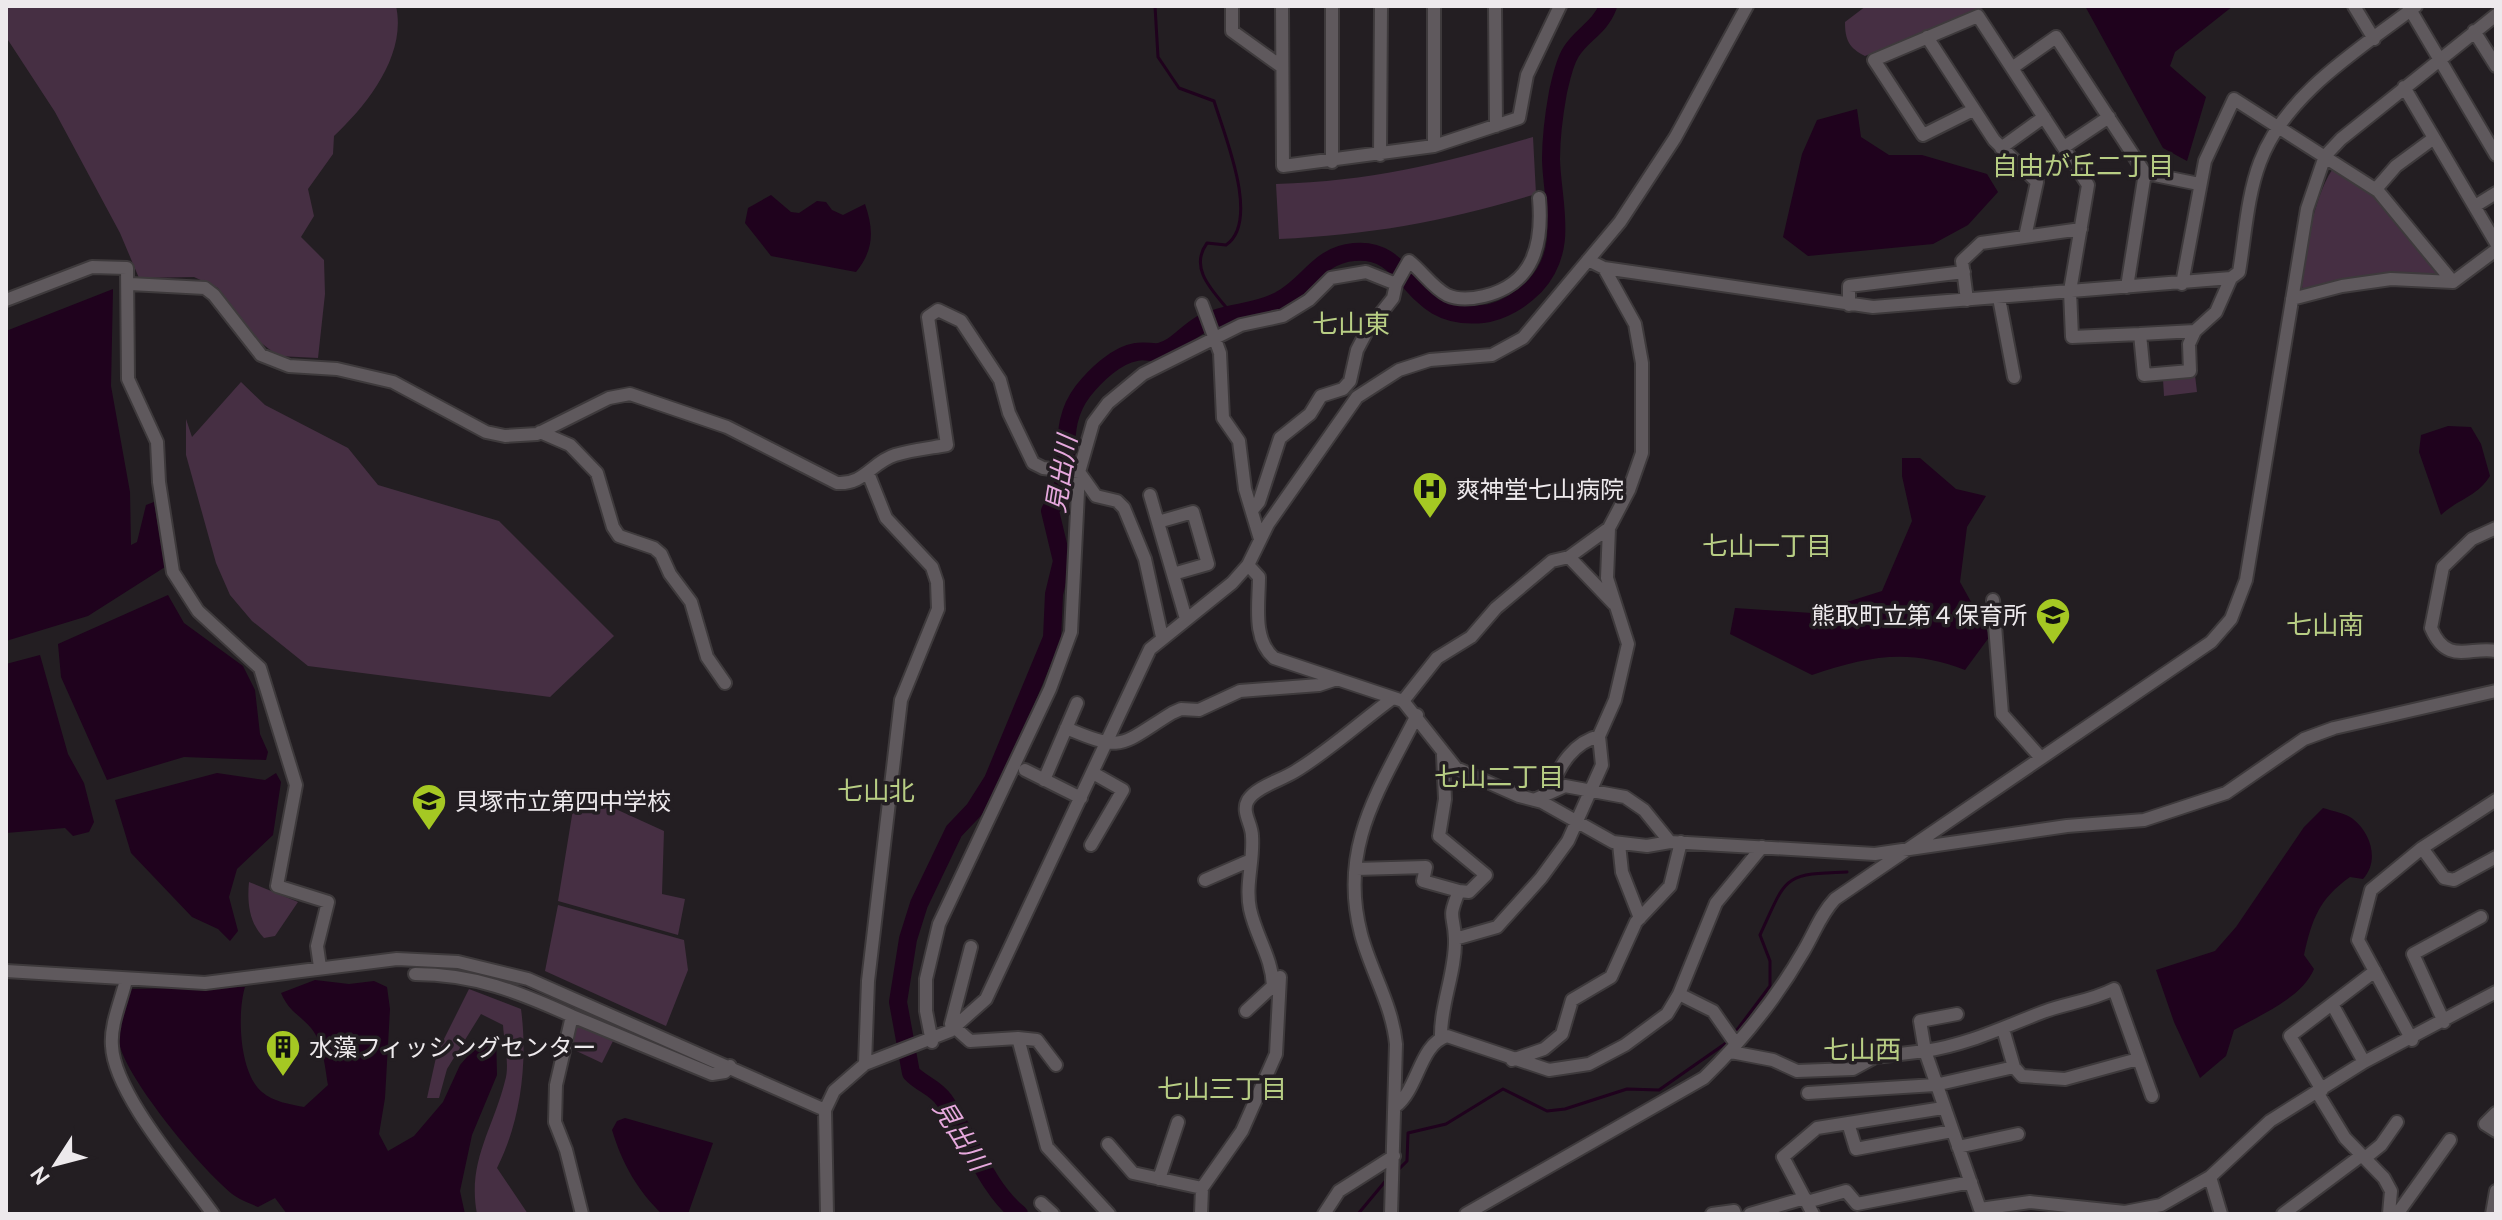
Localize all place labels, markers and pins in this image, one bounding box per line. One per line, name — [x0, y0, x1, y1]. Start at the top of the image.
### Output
hospital icon: 爽神堂七山病院 — [1411, 470, 1449, 520]
place label: 爽神堂七山病院 — [1456, 476, 1624, 503]
school or university icon: 熊取町立第４保育所 — [2034, 596, 2072, 646]
place label: 熊取町立第４保育所 — [1811, 602, 2027, 629]
school or university icon: 貝塚市立第四中学校 — [410, 782, 448, 832]
place label: 貝塚市立第四中学校 — [455, 788, 671, 815]
building icon: 水藻フィッシングセンター — [264, 1028, 302, 1078]
place label: 水藻フィッシングセンター — [309, 1034, 597, 1061]

